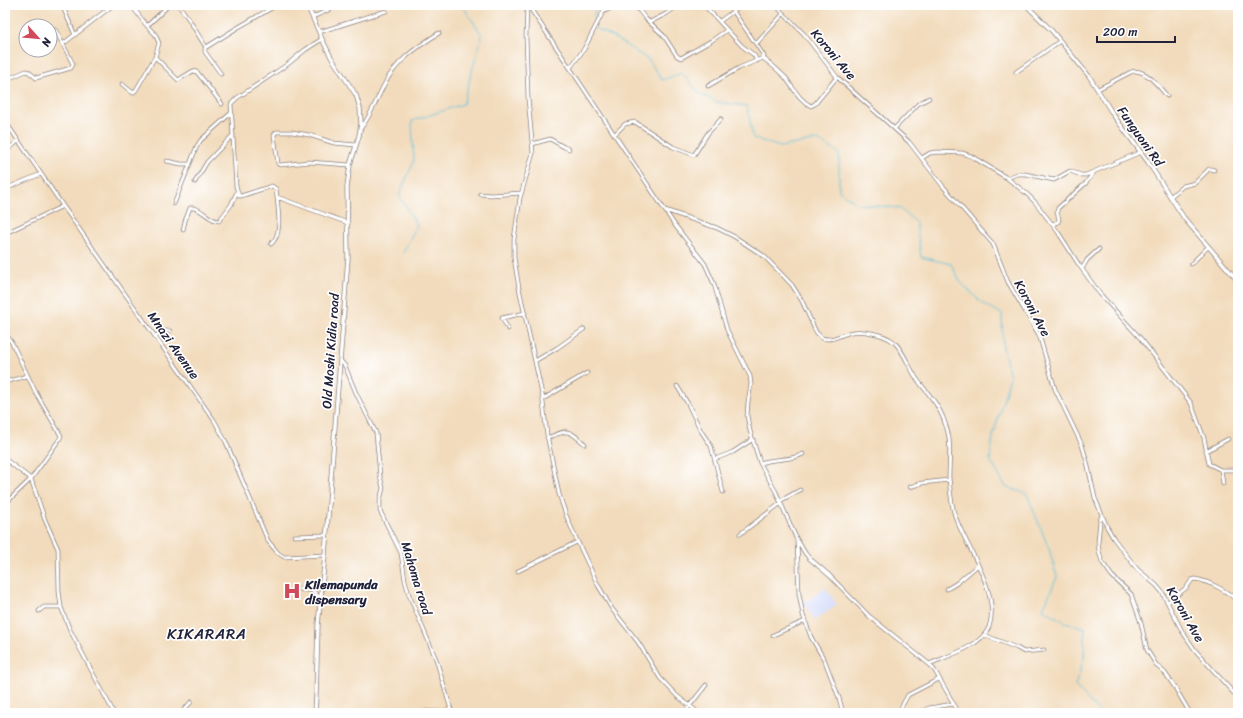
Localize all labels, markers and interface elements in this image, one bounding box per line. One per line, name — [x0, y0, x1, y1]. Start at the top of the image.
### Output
north arrow — [18, 18, 58, 58]
scale bar — [1097, 18, 1175, 44]
text: 200 m — [1103, 21, 1137, 43]
street label: Koroni Ave — [805, 23, 862, 86]
text: N — [36, 34, 57, 50]
street label: Funguoni Rd — [1111, 101, 1171, 172]
street label: Koroni Ave — [1008, 276, 1057, 341]
street label: Old Moshi Kidia road — [315, 291, 346, 410]
street label: Mnazi Avenue — [142, 306, 206, 384]
street label: Mahoma road — [394, 539, 439, 619]
place label: Kilemapunda dispensary — [304, 573, 378, 611]
hospital icon: Kilemapunda dispensary — [282, 581, 302, 601]
street label: Koroni Ave — [1160, 582, 1211, 647]
district label: KIKARARA — [167, 621, 247, 647]

